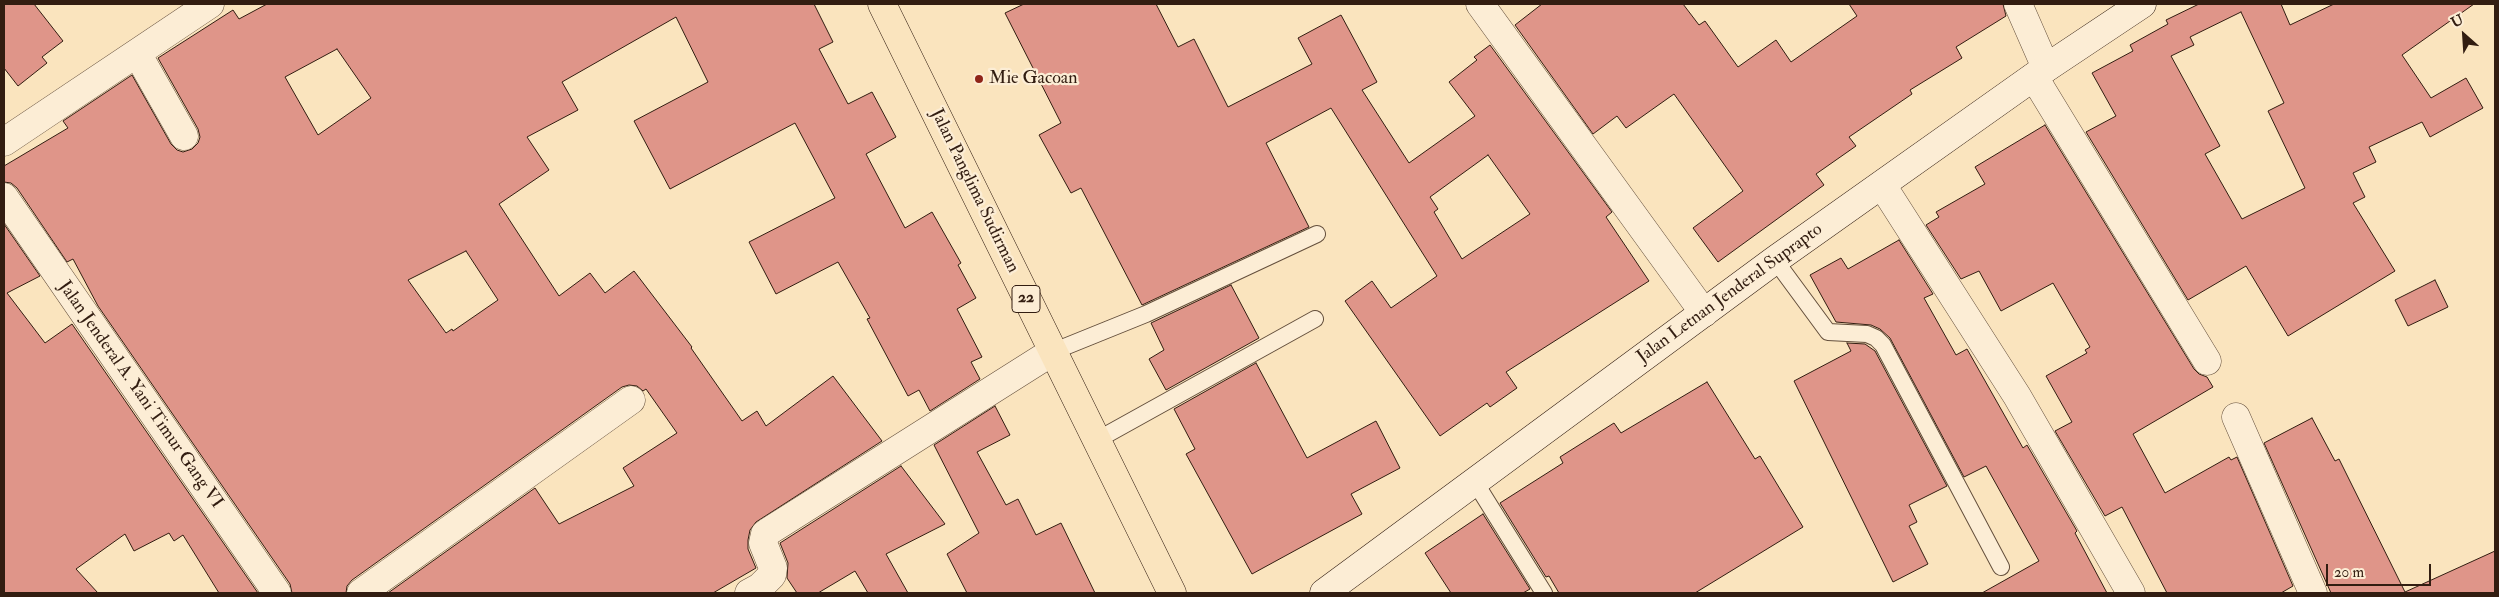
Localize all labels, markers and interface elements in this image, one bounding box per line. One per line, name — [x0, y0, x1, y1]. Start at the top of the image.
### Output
north arrow — [2439, 10, 2489, 60]
text: U — [2448, 11, 2466, 31]
place label: Mie Gacoan — [989, 68, 1078, 90]
marker: Mie Gacoan — [973, 73, 985, 85]
street label: Jalan Panglima Sudirman — [925, 105, 1023, 277]
street label: Jalan Letnan Jenderal Suprapto — [1633, 219, 1827, 369]
street label: Jalan Jenderal A. Yani Timur Gang VI — [53, 277, 227, 513]
road number: 22 — [1012, 286, 1040, 312]
scale bar — [2329, 554, 2434, 586]
text: 20 m — [2334, 563, 2364, 582]

